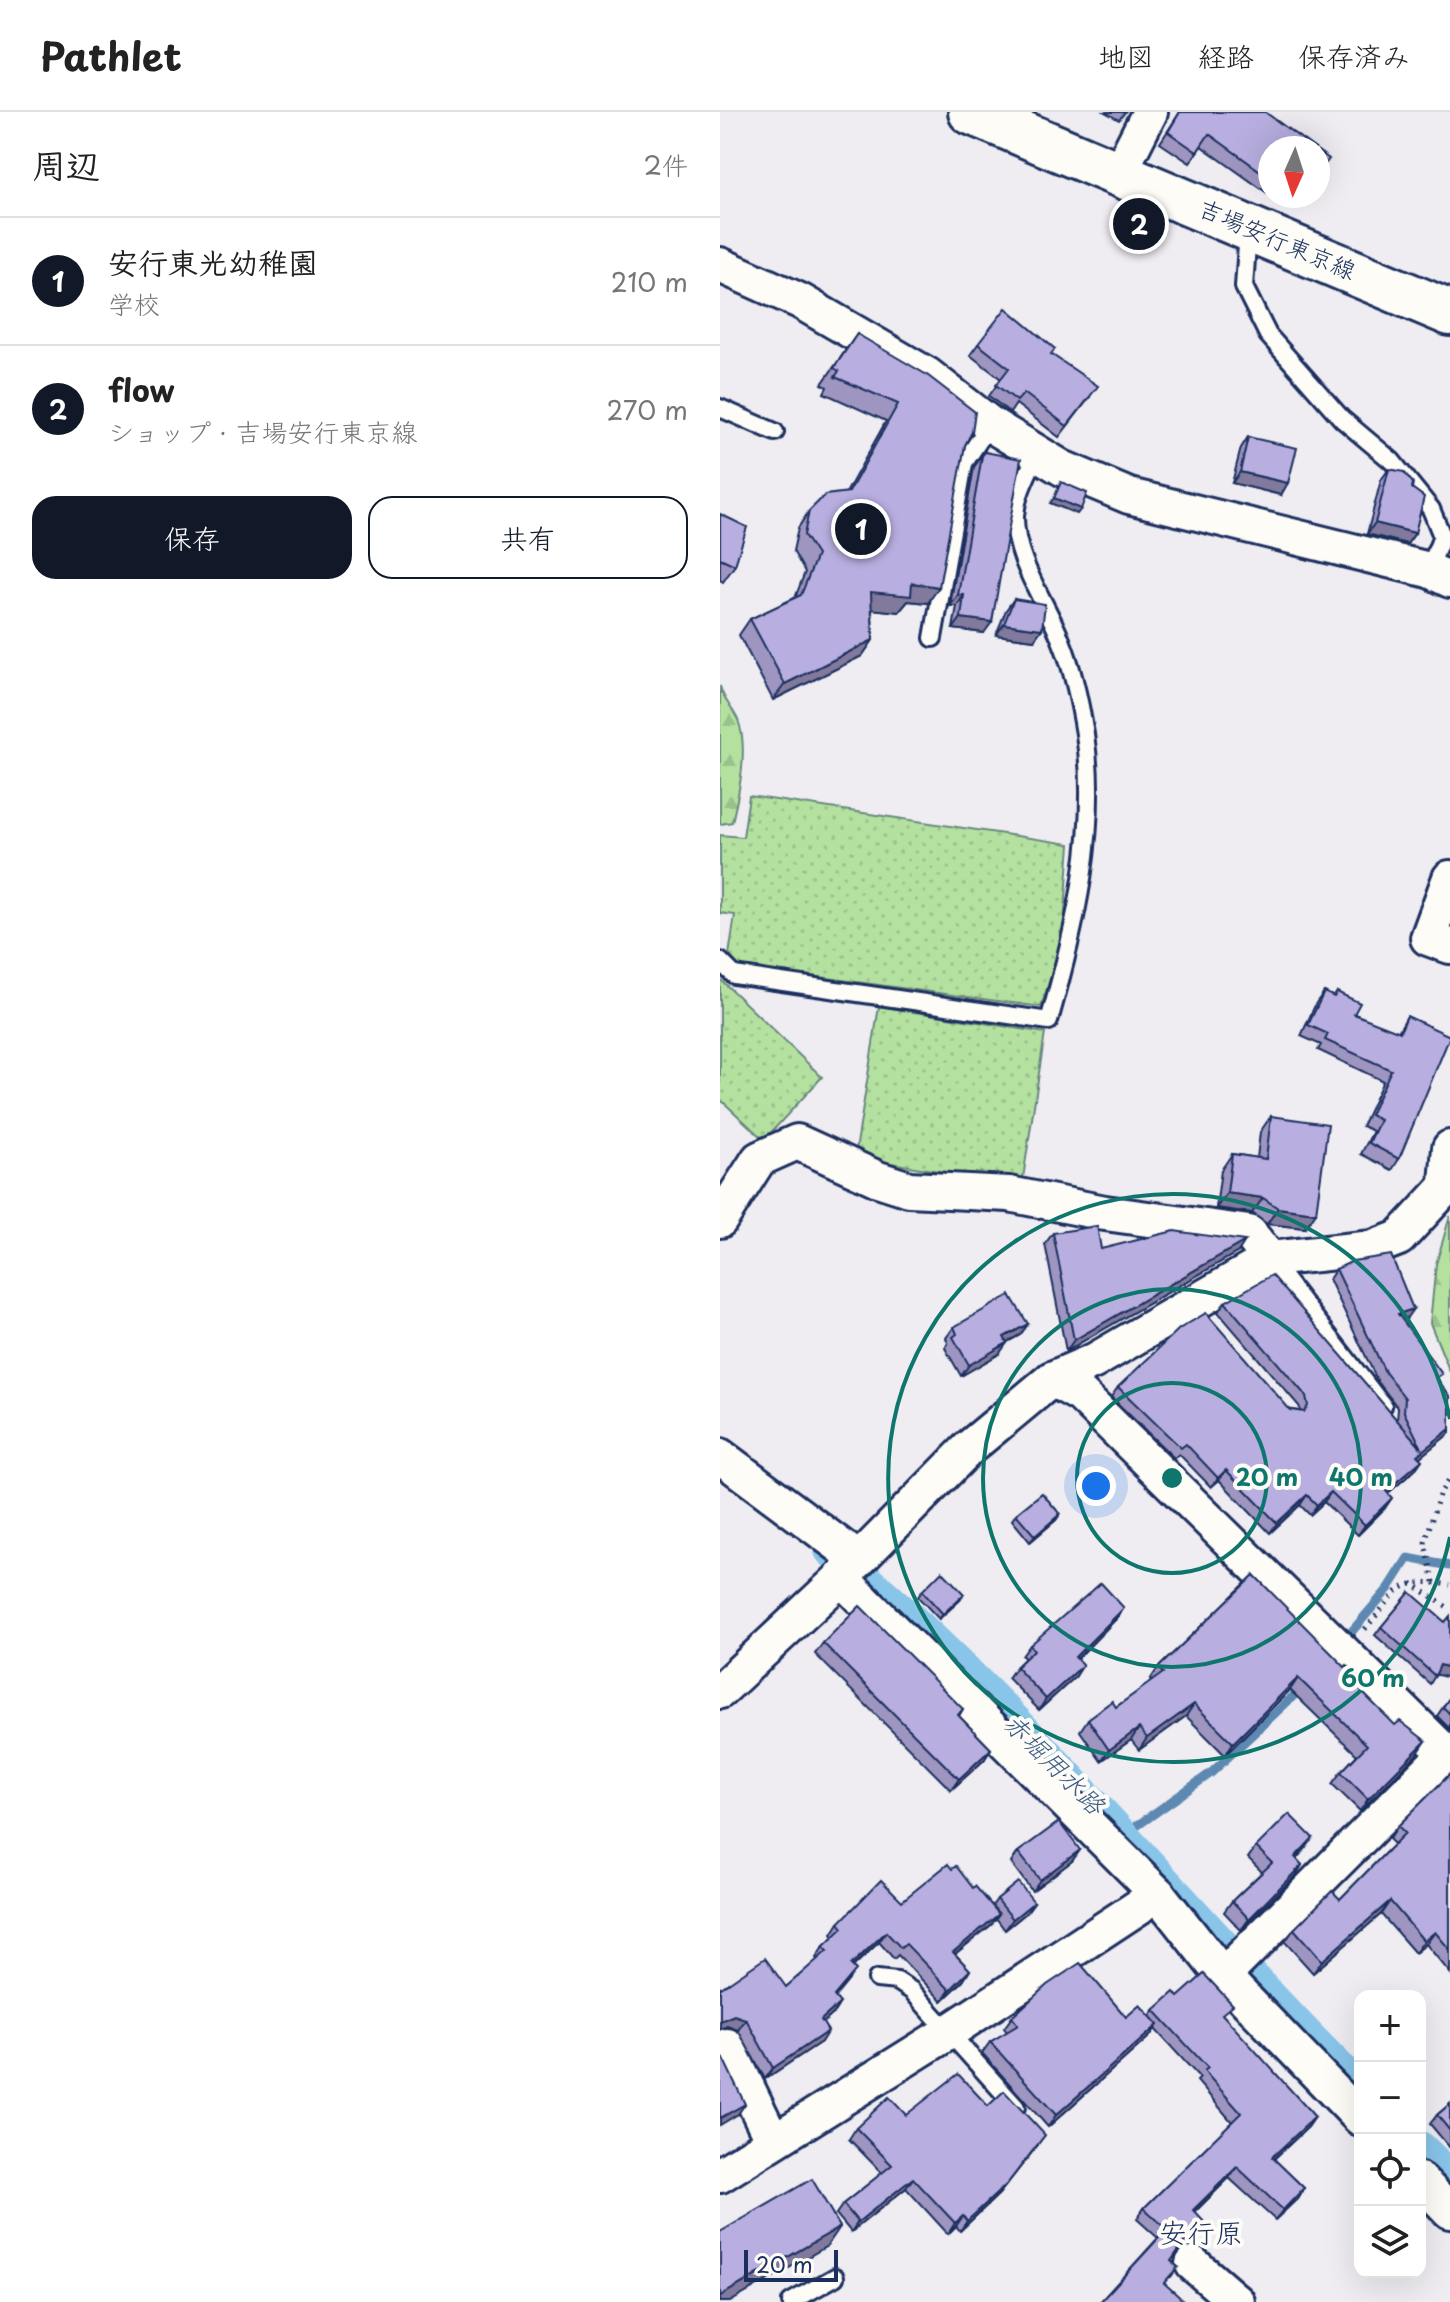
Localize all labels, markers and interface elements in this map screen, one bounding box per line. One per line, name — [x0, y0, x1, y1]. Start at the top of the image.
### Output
text: Pathlet — [40, 27, 182, 84]
text: 地図 — [1098, 34, 1154, 77]
text: 経路 — [1198, 34, 1254, 77]
text: 保存済み — [1298, 34, 1410, 77]
north arrow — [1258, 136, 1330, 208]
text: 周辺 — [32, 138, 100, 190]
text: 2件 — [644, 145, 688, 184]
street label: 吉場安行東京線 — [1193, 189, 1362, 288]
pin: 2 — [1113, 194, 1165, 254]
text: 安行東光幼稚園 — [108, 239, 318, 284]
text: 1 — [52, 262, 64, 301]
text: 210 m — [611, 262, 688, 301]
text: 学校 — [108, 284, 160, 323]
text: flow — [108, 367, 174, 412]
text: 2 — [49, 390, 67, 429]
text: 270 m — [607, 390, 688, 429]
text: ショップ · 吉場安行東京線 — [108, 412, 417, 451]
button: 保存 — [32, 496, 352, 579]
button: 共有 — [368, 496, 688, 579]
pin: 1 — [835, 499, 887, 559]
text: 20 m — [1236, 1458, 1298, 1494]
text: 40 m — [1329, 1458, 1393, 1494]
centre of rings — [1158, 1464, 1186, 1492]
your location — [1076, 1466, 1116, 1506]
text: 60 m — [1341, 1659, 1405, 1695]
water label: 赤堀用水路 — [995, 1703, 1116, 1824]
map controls — [1354, 1990, 1426, 2278]
button: + — [1354, 1990, 1426, 2062]
button: − — [1354, 2062, 1426, 2134]
button: locate — [1354, 2134, 1426, 2206]
button: layers — [1354, 2206, 1426, 2278]
district label: 安行原 — [1159, 2210, 1243, 2253]
scale bar — [744, 2246, 838, 2282]
text: 20 m — [756, 2247, 813, 2280]

